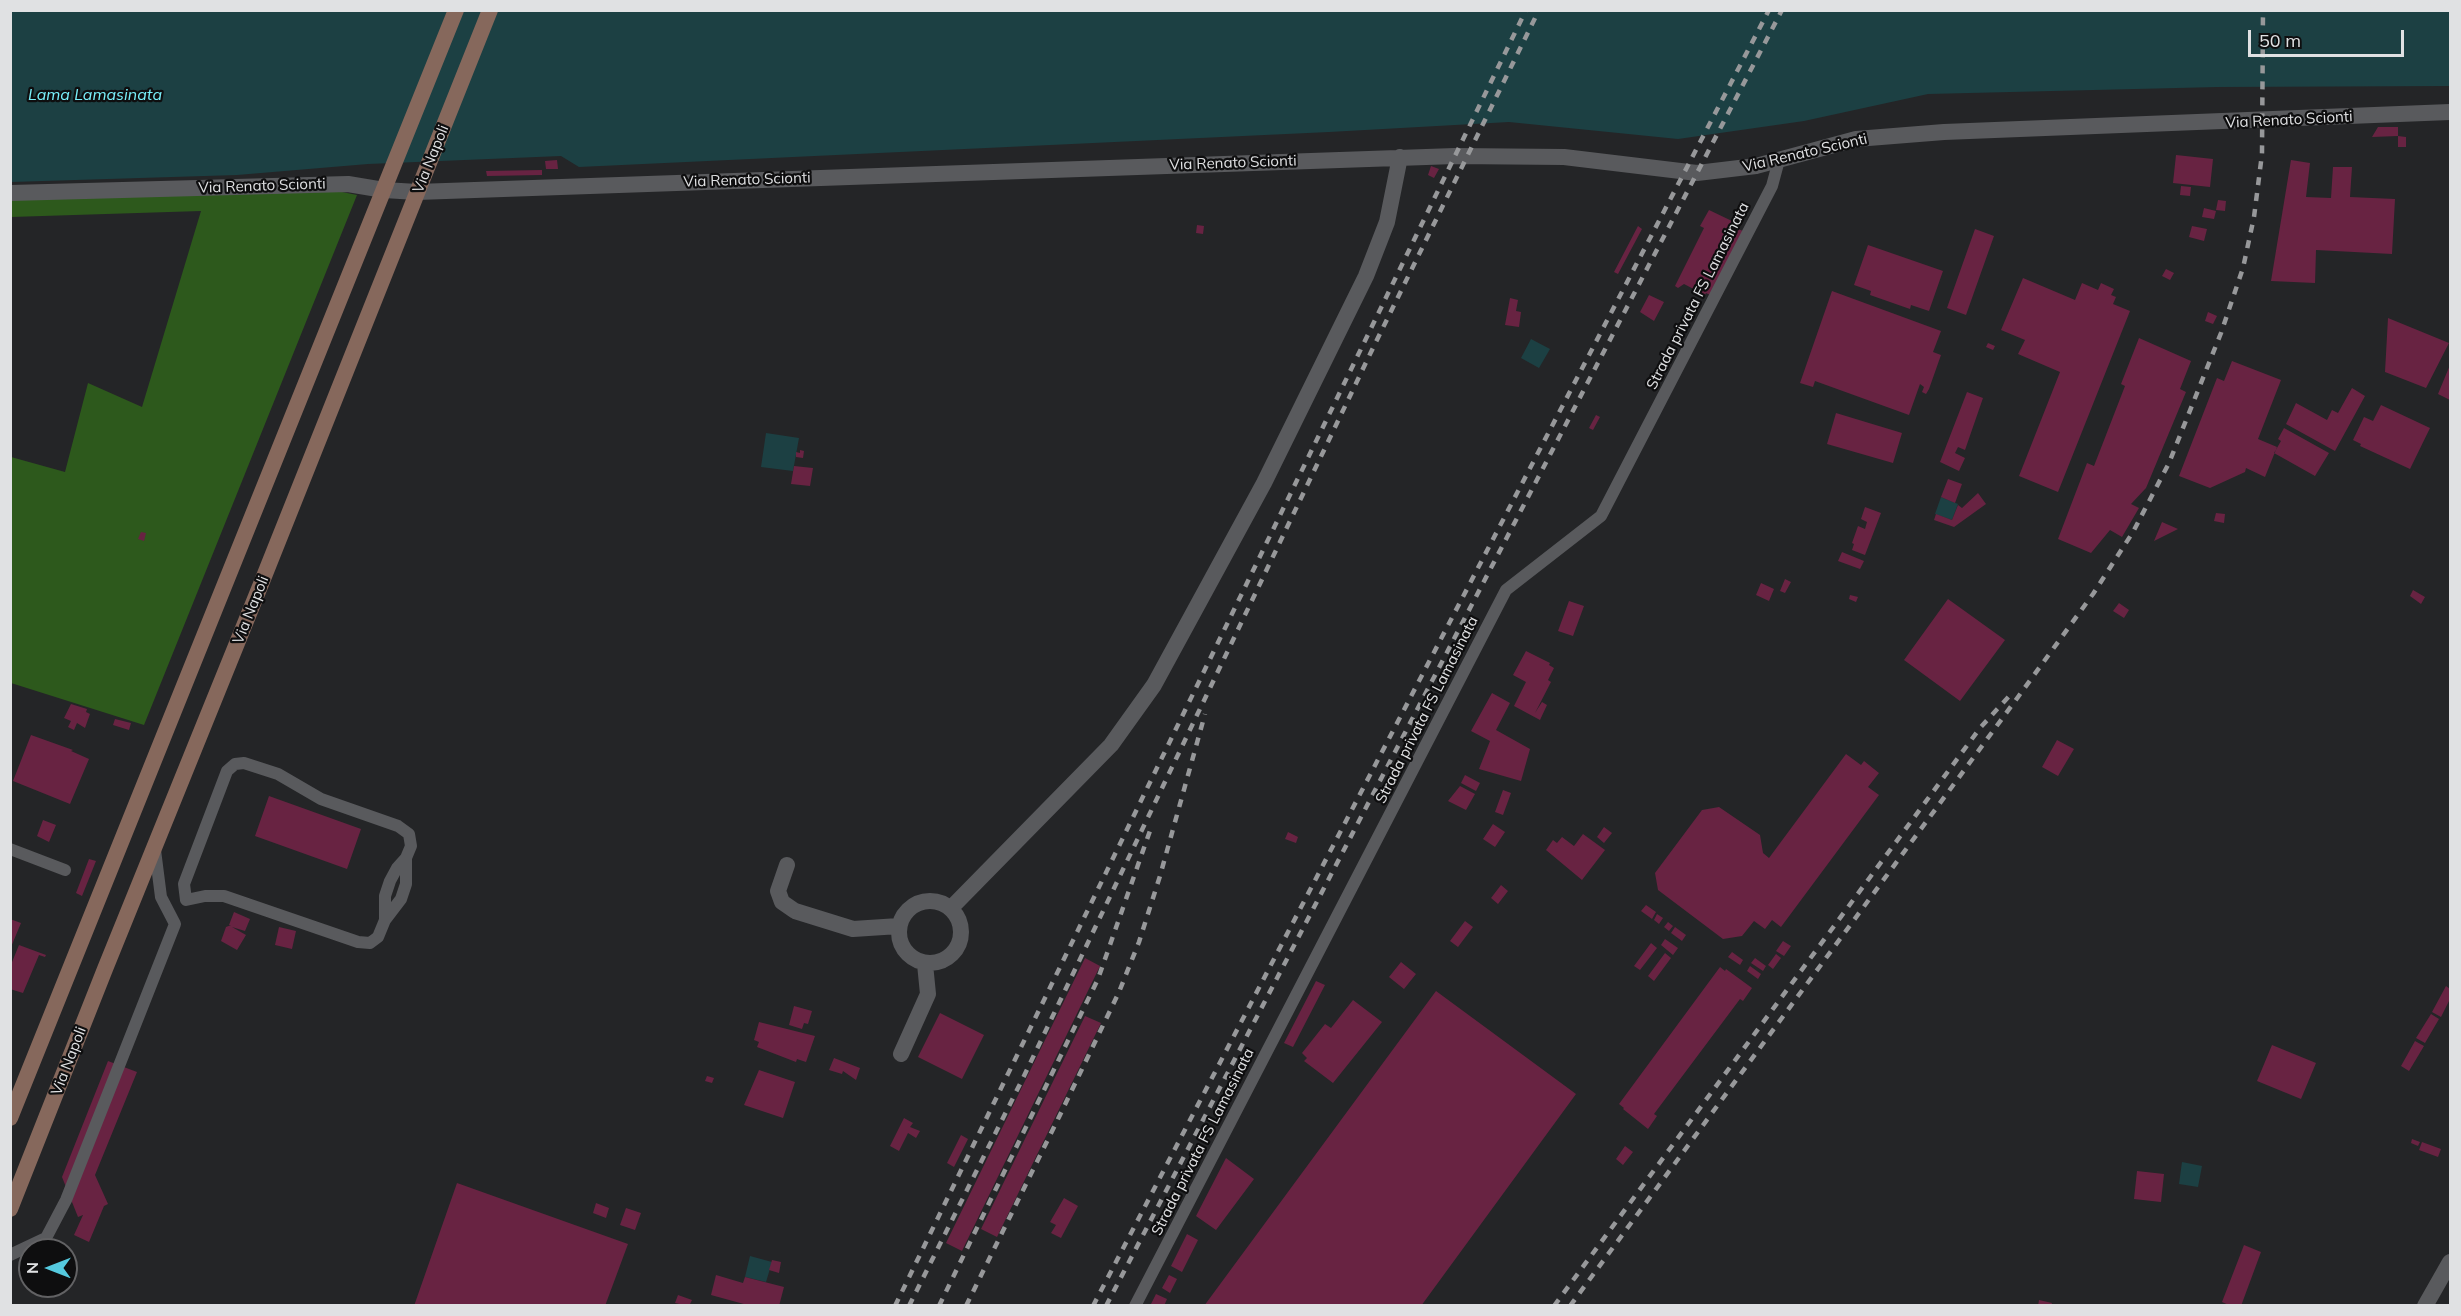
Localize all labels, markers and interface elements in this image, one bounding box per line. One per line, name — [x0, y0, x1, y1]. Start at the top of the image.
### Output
scale bar — [2251, 18, 2407, 56]
text: 50 m — [2259, 29, 2301, 52]
water label: Lama Lamasinata — [28, 85, 162, 105]
street label: Via Renato Scionti — [2225, 108, 2353, 132]
street label: Via Napoli — [409, 122, 453, 196]
street label: Via Renato Scionti — [1741, 130, 1869, 176]
street label: Via Renato Scionti — [1169, 152, 1297, 174]
street label: Via Renato Scionti — [683, 169, 811, 191]
street label: Via Renato Scionti — [198, 175, 326, 197]
street label: Strada privata FS Lamasinata — [1643, 199, 1753, 393]
street label: Via Napoli — [229, 573, 273, 647]
street label: Strada privata FS Lamasinata — [1372, 613, 1482, 807]
street label: Via Napoli — [48, 1024, 90, 1098]
street label: Strada privata FS Lamasinata — [1148, 1045, 1258, 1239]
north arrow — [18, 1238, 78, 1298]
text: N — [22, 1262, 42, 1274]

